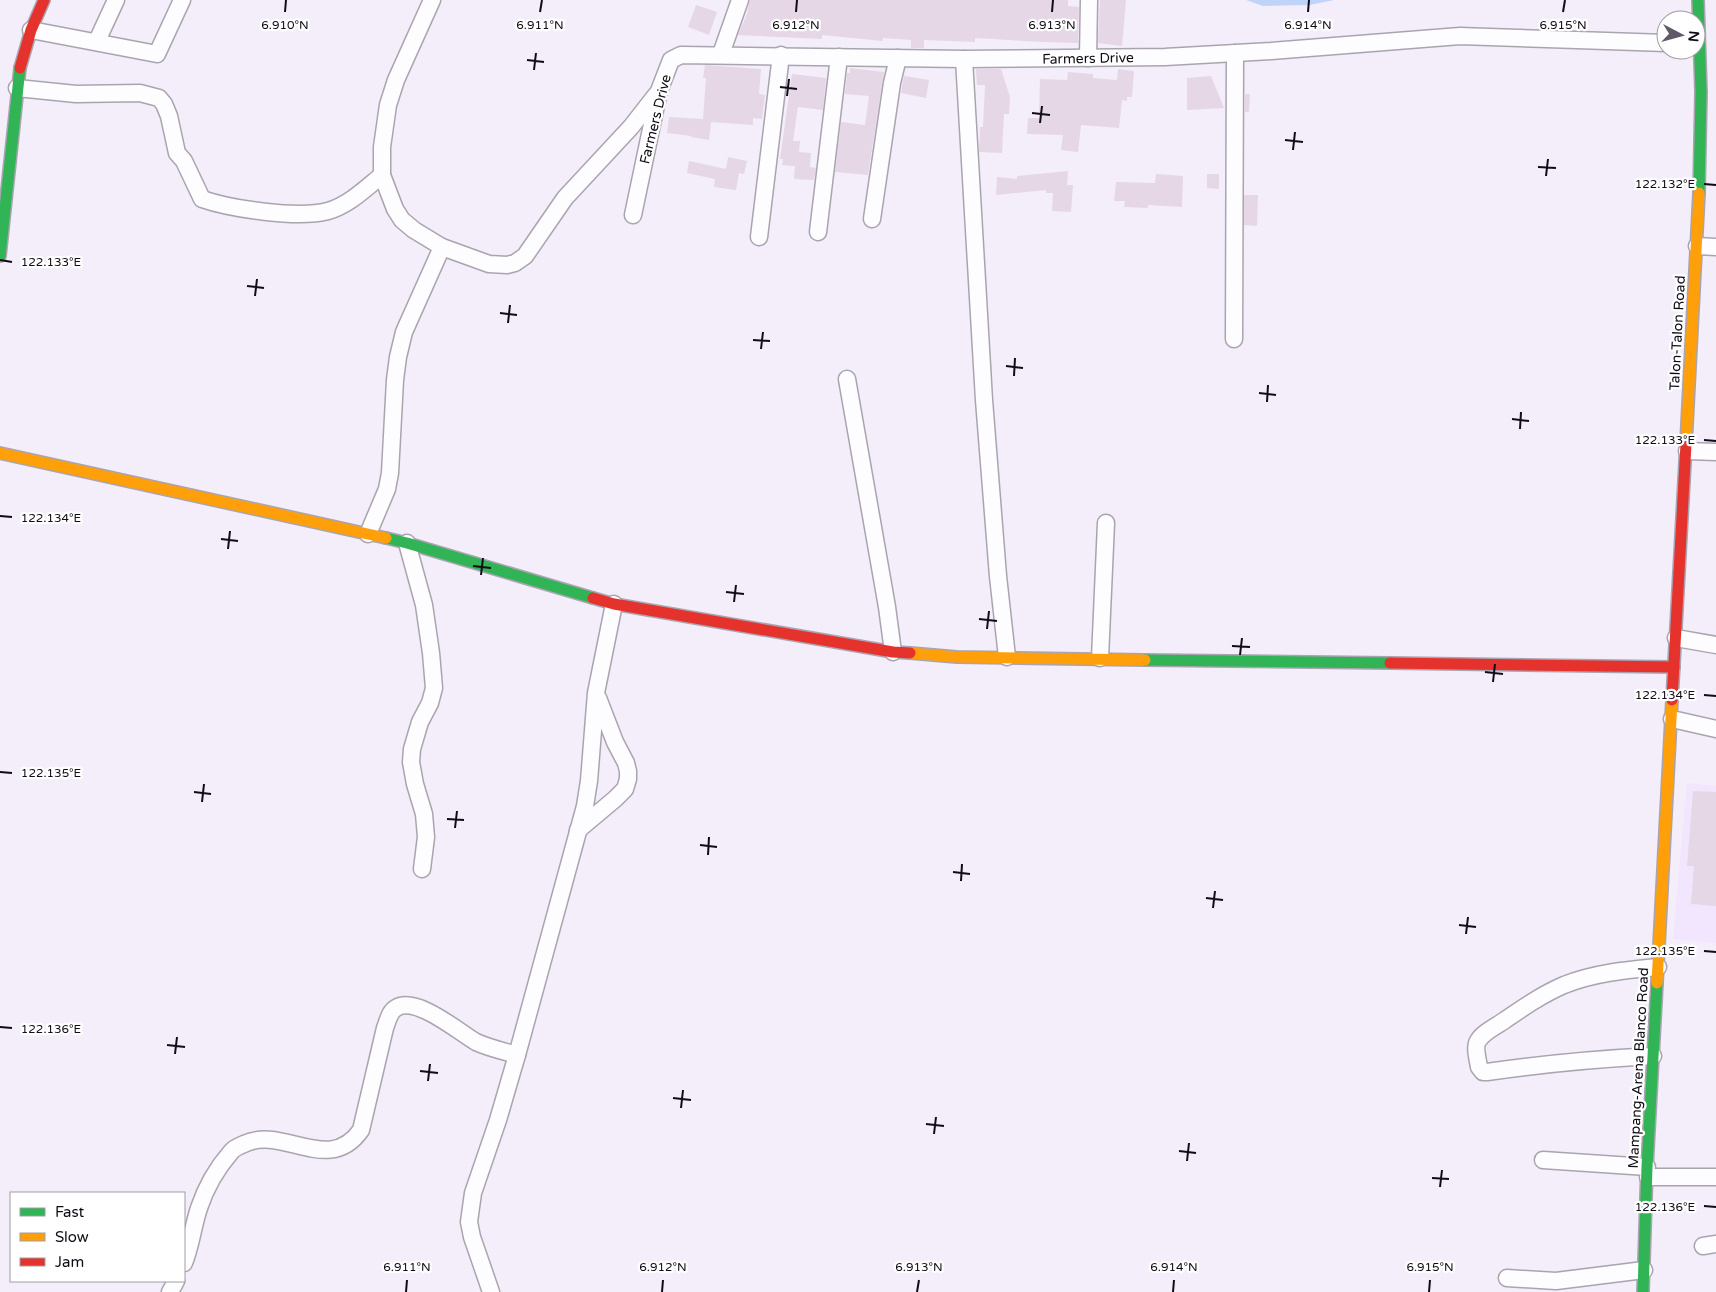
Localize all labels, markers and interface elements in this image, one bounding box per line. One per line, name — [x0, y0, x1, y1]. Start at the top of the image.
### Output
north arrow — [1656, 10, 1706, 60]
text: 6.910°N — [261, 18, 309, 32]
text: 6.911°N — [516, 18, 564, 32]
text: 6.912°N — [772, 18, 820, 32]
text: 6.913°N — [1028, 18, 1076, 32]
text: 6.914°N — [1284, 18, 1332, 32]
text: 6.915°N — [1539, 18, 1587, 32]
text: N — [1684, 30, 1702, 43]
street label: Farmers Drive — [1042, 49, 1134, 68]
street label: Farmers Drive — [636, 73, 675, 166]
text: 122.132°E — [1635, 177, 1696, 191]
text: 122.133°E — [21, 255, 82, 269]
street label: Talon-Talon Road — [1666, 275, 1689, 391]
text: 122.133°E — [1635, 433, 1696, 447]
text: 122.134°E — [21, 511, 82, 525]
text: 122.134°E — [1635, 688, 1696, 702]
text: 122.135°E — [21, 766, 81, 780]
text: 122.135°E — [1635, 944, 1695, 958]
street label: Mampang-Arena Blanco Road — [1625, 967, 1652, 1169]
text: 122.136°E — [21, 1022, 82, 1036]
legend — [10, 1192, 185, 1282]
text: 122.136°E — [1635, 1200, 1696, 1214]
text: Fast — [55, 1203, 85, 1221]
text: Slow — [55, 1228, 89, 1246]
text: Jam — [55, 1253, 84, 1271]
text: 6.911°N — [383, 1260, 431, 1274]
text: 6.912°N — [639, 1260, 687, 1274]
text: 6.913°N — [895, 1260, 943, 1274]
text: 6.914°N — [1150, 1260, 1198, 1274]
text: 6.915°N — [1406, 1260, 1454, 1274]

